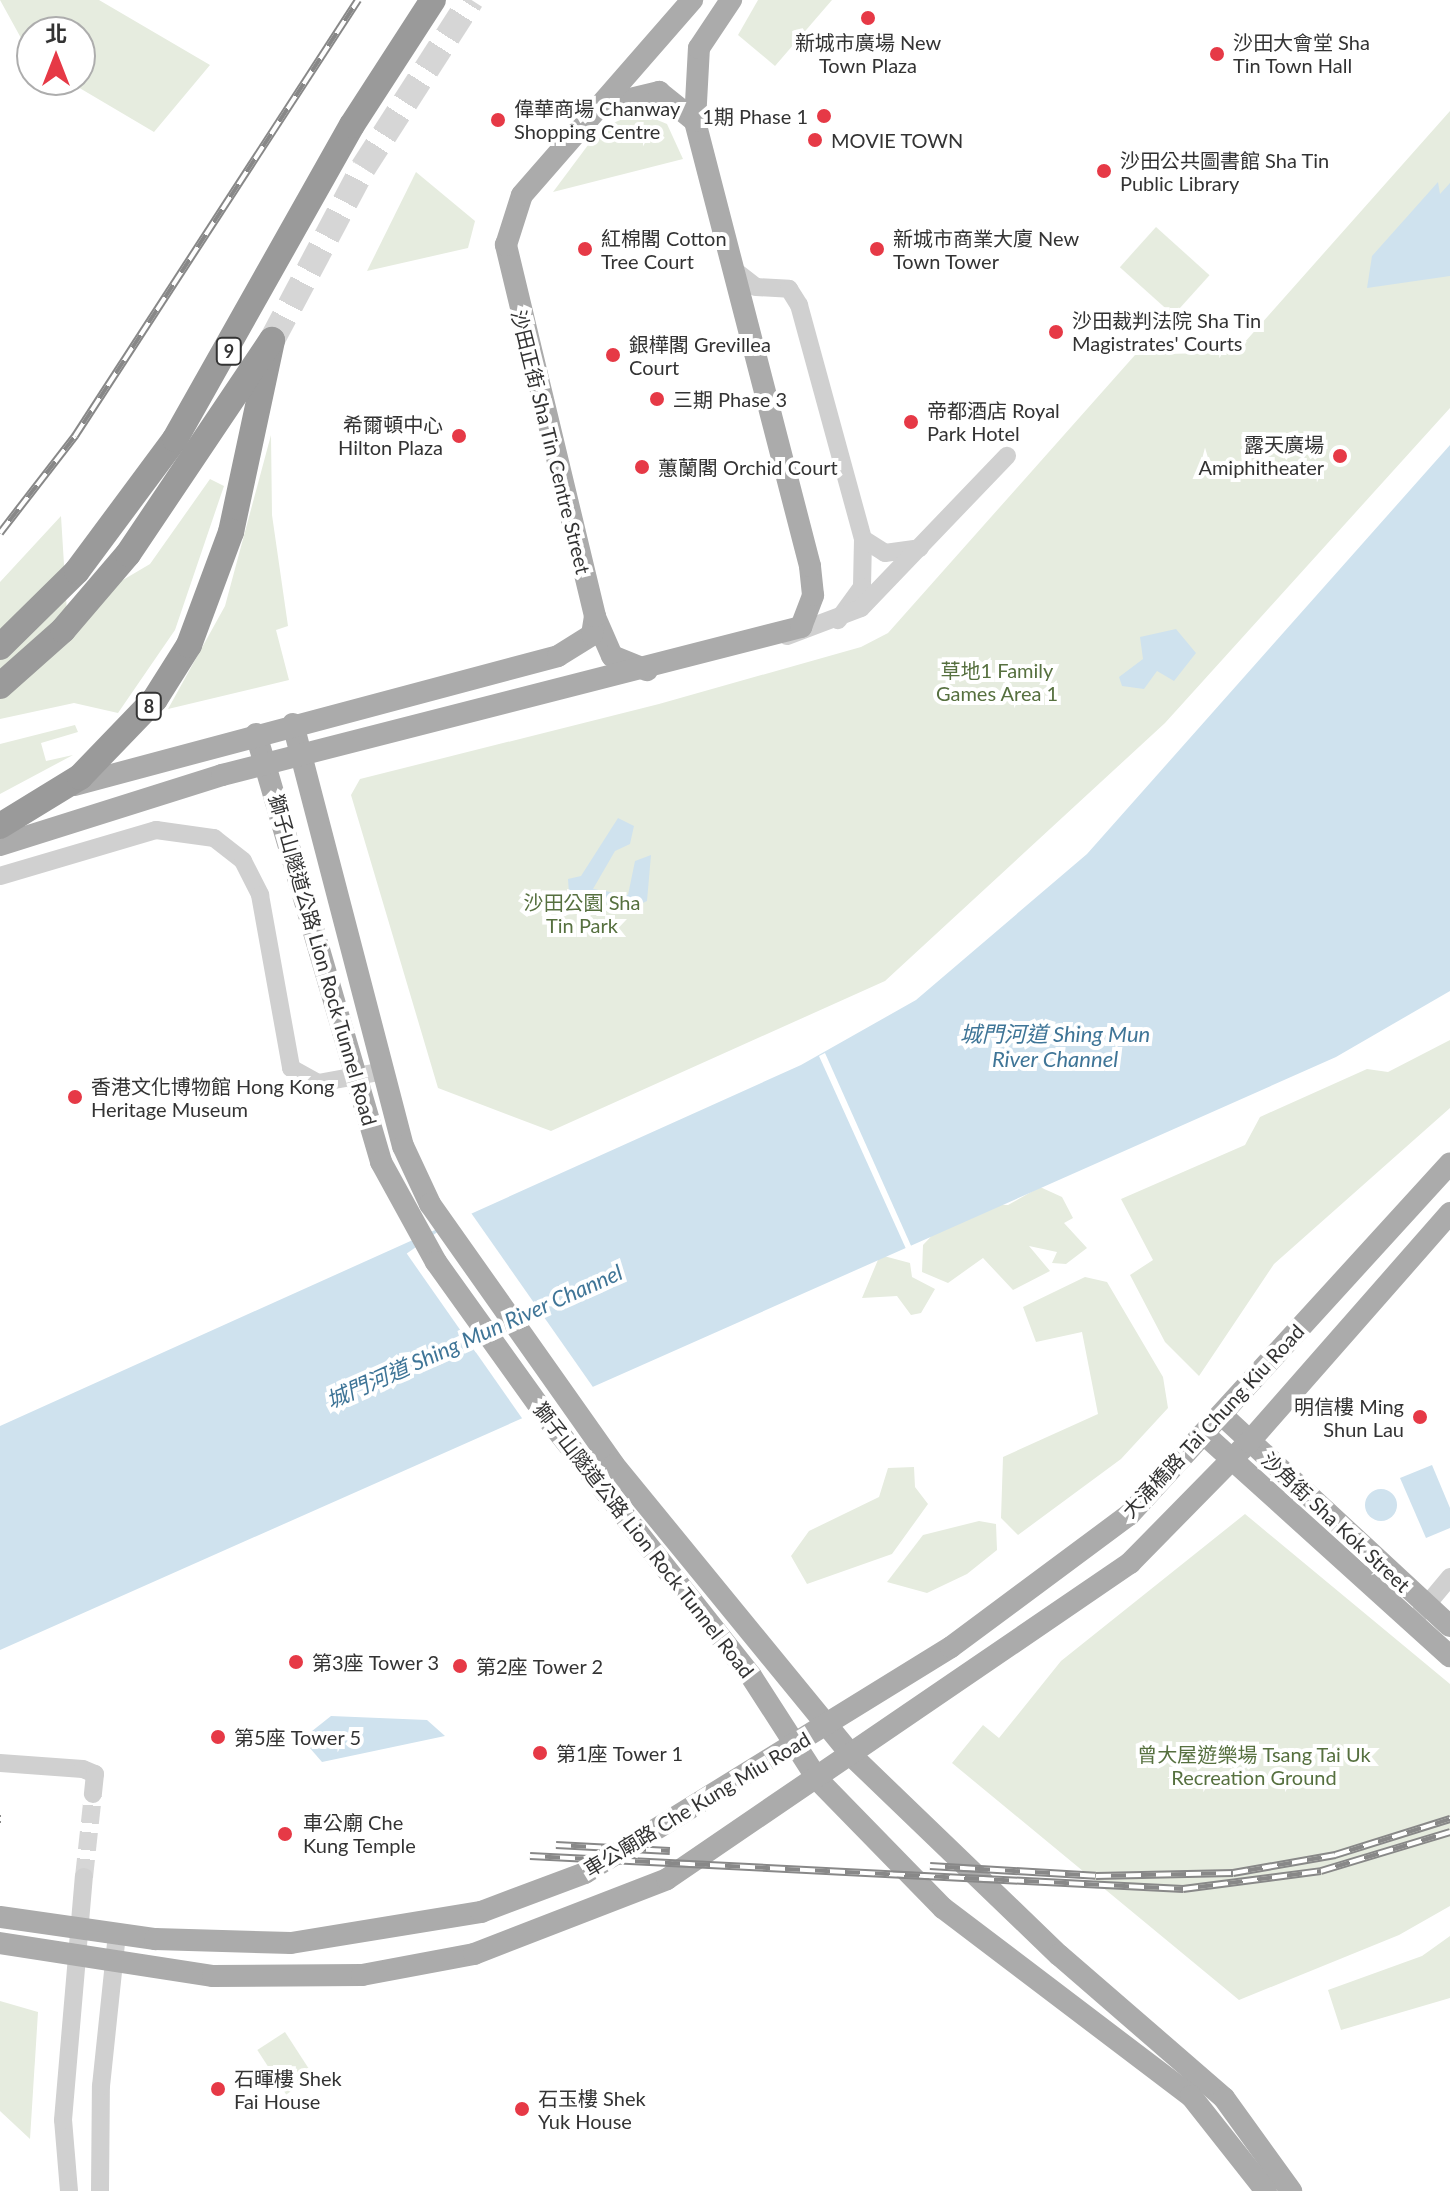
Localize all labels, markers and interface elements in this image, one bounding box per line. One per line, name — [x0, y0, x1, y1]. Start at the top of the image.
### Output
marker: 新城市廣場 New Town Plaza — [859, 9, 877, 27]
north arrow — [16, 16, 96, 96]
text: 北 — [45, 20, 67, 47]
place label: 新城市廣場 New Town Plaza — [795, 30, 941, 77]
place label: 沙田大會堂 Sha Tin Town Hall — [1233, 30, 1370, 77]
marker: 沙田大會堂 Sha Tin Town Hall — [1208, 45, 1226, 63]
place label: 偉華商場 Chanway Shopping Centre — [514, 96, 680, 143]
place label: 1期 Phase 1 — [702, 104, 808, 128]
marker: 1期 Phase 1 — [815, 107, 833, 125]
marker: 偉華商場 Chanway Shopping Centre — [489, 111, 507, 129]
place label: MOVIE TOWN — [831, 128, 964, 152]
marker: MOVIE TOWN — [806, 131, 824, 149]
place label: 沙田公共圖書館 Sha Tin Public Library — [1120, 148, 1330, 195]
marker: 沙田公共圖書館 Sha Tin Public Library — [1095, 162, 1113, 180]
place label: 紅棉閣 Cotton Tree Court — [601, 226, 727, 273]
place label: 新城市商業大廈 New Town Tower — [893, 226, 1079, 273]
marker: 紅棉閣 Cotton Tree Court — [576, 240, 594, 258]
marker: 新城市商業大廈 New Town Tower — [868, 240, 886, 258]
street label: 沙田正街 Sha Tin Centre Street — [506, 307, 596, 577]
place label: 沙田裁判法院 Sha Tin Magistrates' Courts — [1072, 308, 1262, 355]
marker: 沙田裁判法院 Sha Tin Magistrates' Courts — [1047, 323, 1065, 341]
place label: 銀樺閣 Grevillea Court — [629, 332, 771, 379]
road number: 9 — [215, 337, 243, 365]
marker: 銀樺閣 Grevillea Court — [604, 346, 622, 364]
place label: 三期 Phase 3 — [673, 387, 787, 411]
marker: 三期 Phase 3 — [648, 390, 666, 408]
place label: 帝都酒店 Royal Park Hotel — [927, 398, 1060, 445]
place label: 希爾頓中心 Hilton Plaza — [338, 412, 443, 459]
marker: 帝都酒店 Royal Park Hotel — [902, 413, 920, 431]
marker: 希爾頓中心 Hilton Plaza — [450, 427, 468, 445]
place label: 露天廣場 Amiphitheater — [1198, 432, 1324, 479]
marker: 露天廣場 Amiphitheater — [1331, 447, 1349, 465]
place label: 蕙蘭閣 Orchid Court — [658, 455, 838, 479]
marker: 蕙蘭閣 Orchid Court — [633, 458, 651, 476]
park label: 草地1 Family Games Area 1 — [936, 659, 1058, 706]
road number: 8 — [135, 692, 163, 720]
street label: 獅子山隧道公路 Lion Rock Tunnel Road — [264, 791, 382, 1129]
park label: 沙田公園 Sha Tin Park — [524, 891, 640, 938]
water label: 城門河道 Shing Mun River Channel — [960, 1020, 1150, 1072]
place label: 香港文化博物館 Hong Kong Heritage Museum — [91, 1074, 334, 1121]
marker: 香港文化博物館 Hong Kong Heritage Museum — [66, 1088, 84, 1106]
water label: 城門河道 Shing Mun River Channel — [321, 1258, 627, 1414]
street label: 大涌橋路 Tai Chung Kiu Road — [1117, 1319, 1309, 1523]
place label: 明信樓 Ming Shun Lau — [1294, 1394, 1404, 1441]
street label: 獅子山隧道公路 Lion Rock Tunnel Road — [529, 1397, 759, 1683]
marker: 明信樓 Ming Shun Lau — [1411, 1408, 1429, 1426]
street label: 沙角街 Sha Kok Street — [1257, 1447, 1415, 1597]
place label: 第3座 Tower 3 — [312, 1650, 439, 1674]
marker: 第3座 Tower 3 — [287, 1653, 305, 1671]
place label: 第2座 Tower 2 — [476, 1654, 603, 1678]
marker: 第2座 Tower 2 — [451, 1657, 469, 1675]
place label: 第5座 Tower 5 — [234, 1725, 361, 1749]
street label: 車公廟路 Che Kung Miu Road — [579, 1727, 815, 1881]
marker: 第5座 Tower 5 — [209, 1728, 227, 1746]
place label: 第1座 Tower 1 — [556, 1741, 683, 1765]
park label: 曾大屋遊樂場 Tsang Tai Uk Recreation Ground — [1137, 1743, 1371, 1790]
marker: 第1座 Tower 1 — [531, 1744, 549, 1762]
place label: 車公廟 Che Kung Temple — [303, 1810, 416, 1857]
marker: 車公廟 Che Kung Temple — [274, 1823, 296, 1845]
place label: 石暉樓 Shek Fai House — [234, 2066, 342, 2113]
marker: 石暉樓 Shek Fai House — [209, 2080, 227, 2098]
place label: 石玉樓 Shek Yuk House — [538, 2086, 646, 2133]
marker: 石玉樓 Shek Yuk House — [513, 2100, 531, 2118]

